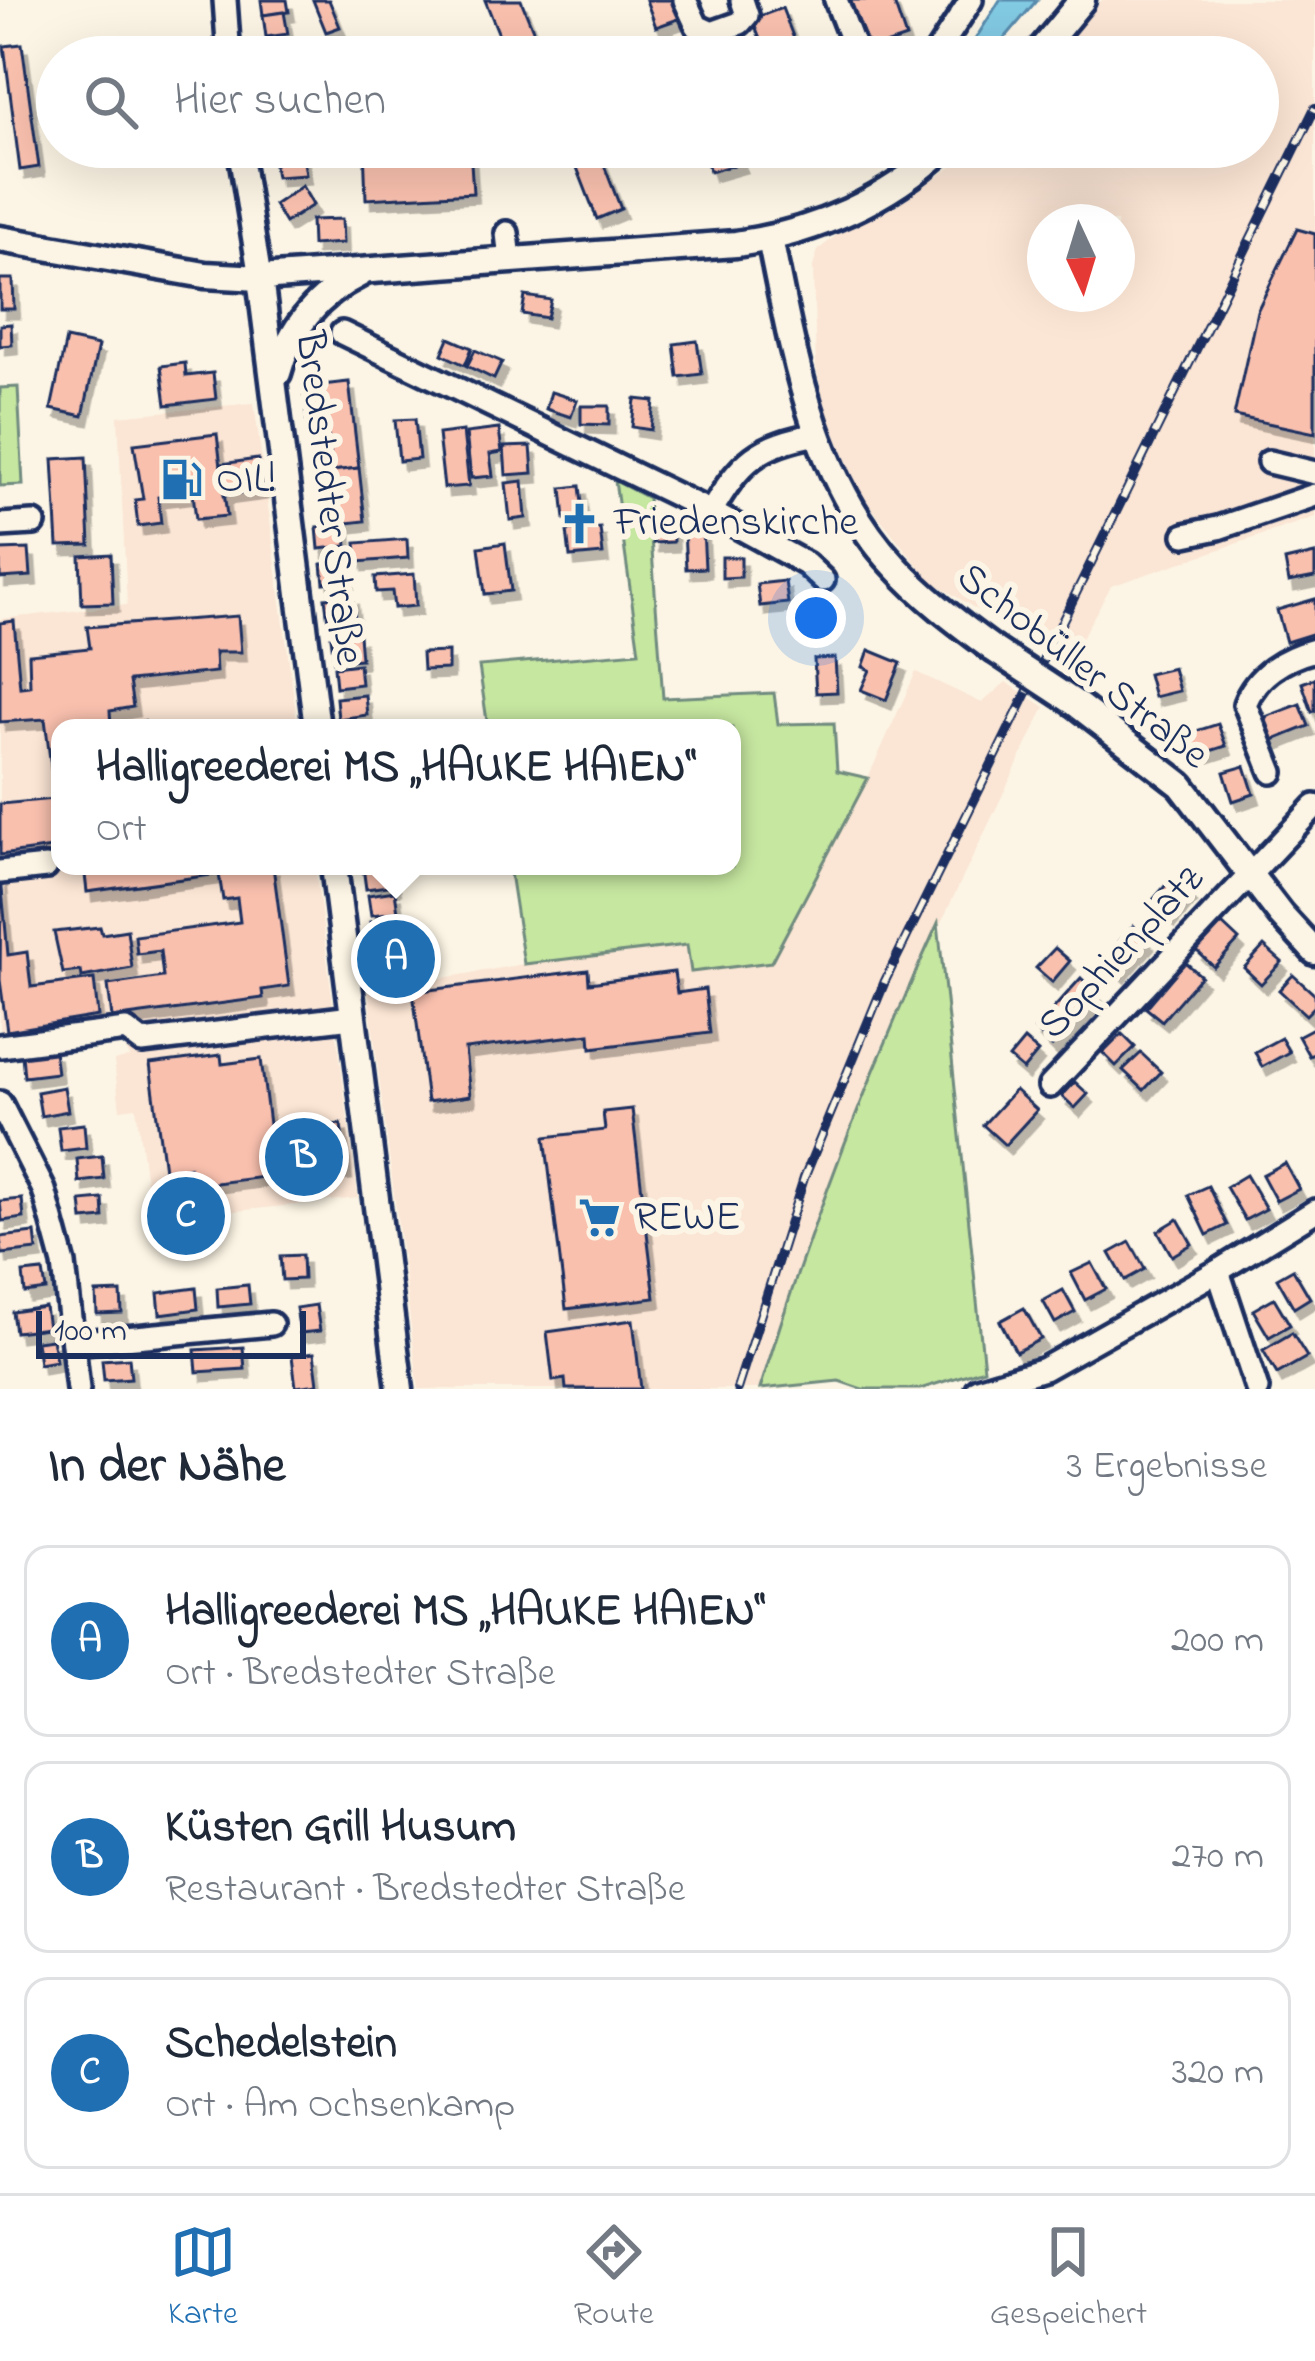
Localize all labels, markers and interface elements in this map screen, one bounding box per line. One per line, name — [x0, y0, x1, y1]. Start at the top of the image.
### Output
search box — [36, 36, 1279, 168]
icon: search — [78, 69, 144, 135]
text: Hier suchen — [174, 69, 386, 135]
north arrow — [1027, 204, 1135, 312]
street label: Bredstedter Straße — [277, 327, 379, 668]
place label: OIL! — [216, 450, 275, 511]
fuel station icon: OIL! — [159, 457, 205, 503]
place label: Friedenskirche — [613, 493, 858, 554]
church icon: Friedenskirche — [557, 500, 603, 546]
street label: Schobüller Straße — [943, 549, 1222, 785]
your location — [786, 588, 846, 648]
popup — [51, 719, 741, 875]
text: Halligreederei MS „HAUKE HAIEN“ — [96, 736, 696, 802]
text: Ort — [96, 802, 147, 859]
street label: Sophienplatz — [1025, 851, 1220, 1054]
pin: A — [357, 914, 435, 1004]
pin: B — [265, 1112, 343, 1202]
pin: C — [147, 1171, 225, 1261]
place label: REWE — [634, 1188, 741, 1249]
supermarket icon: REWE — [577, 1195, 623, 1241]
scale bar — [36, 1305, 306, 1358]
text: 100 m — [54, 1308, 127, 1356]
text: In der Nähe — [48, 1430, 285, 1505]
text: 3 Ergebnisse — [1066, 1439, 1267, 1496]
text: Halligreederei MS „HAUKE HAIEN“ — [165, 1580, 765, 1646]
text: A — [78, 1613, 102, 1670]
text: 200 m — [1171, 1613, 1264, 1670]
text: Ort · Bredstedter Straße — [165, 1646, 555, 1703]
text: Küsten Grill Husum — [165, 1796, 516, 1862]
text: B — [77, 1829, 103, 1886]
text: 270 m — [1172, 1829, 1264, 1886]
text: Restaurant · Bredstedter Straße — [165, 1862, 685, 1919]
text: Schedelstein — [165, 2012, 397, 2078]
text: C — [79, 2045, 101, 2102]
text: 320 m — [1172, 2045, 1264, 2102]
text: Ort · Am Ochsenkamp — [165, 2078, 515, 2135]
tab: Karte — [168, 2219, 238, 2339]
tab: Route — [574, 2219, 654, 2339]
tab: Gespeichert — [990, 2219, 1147, 2339]

